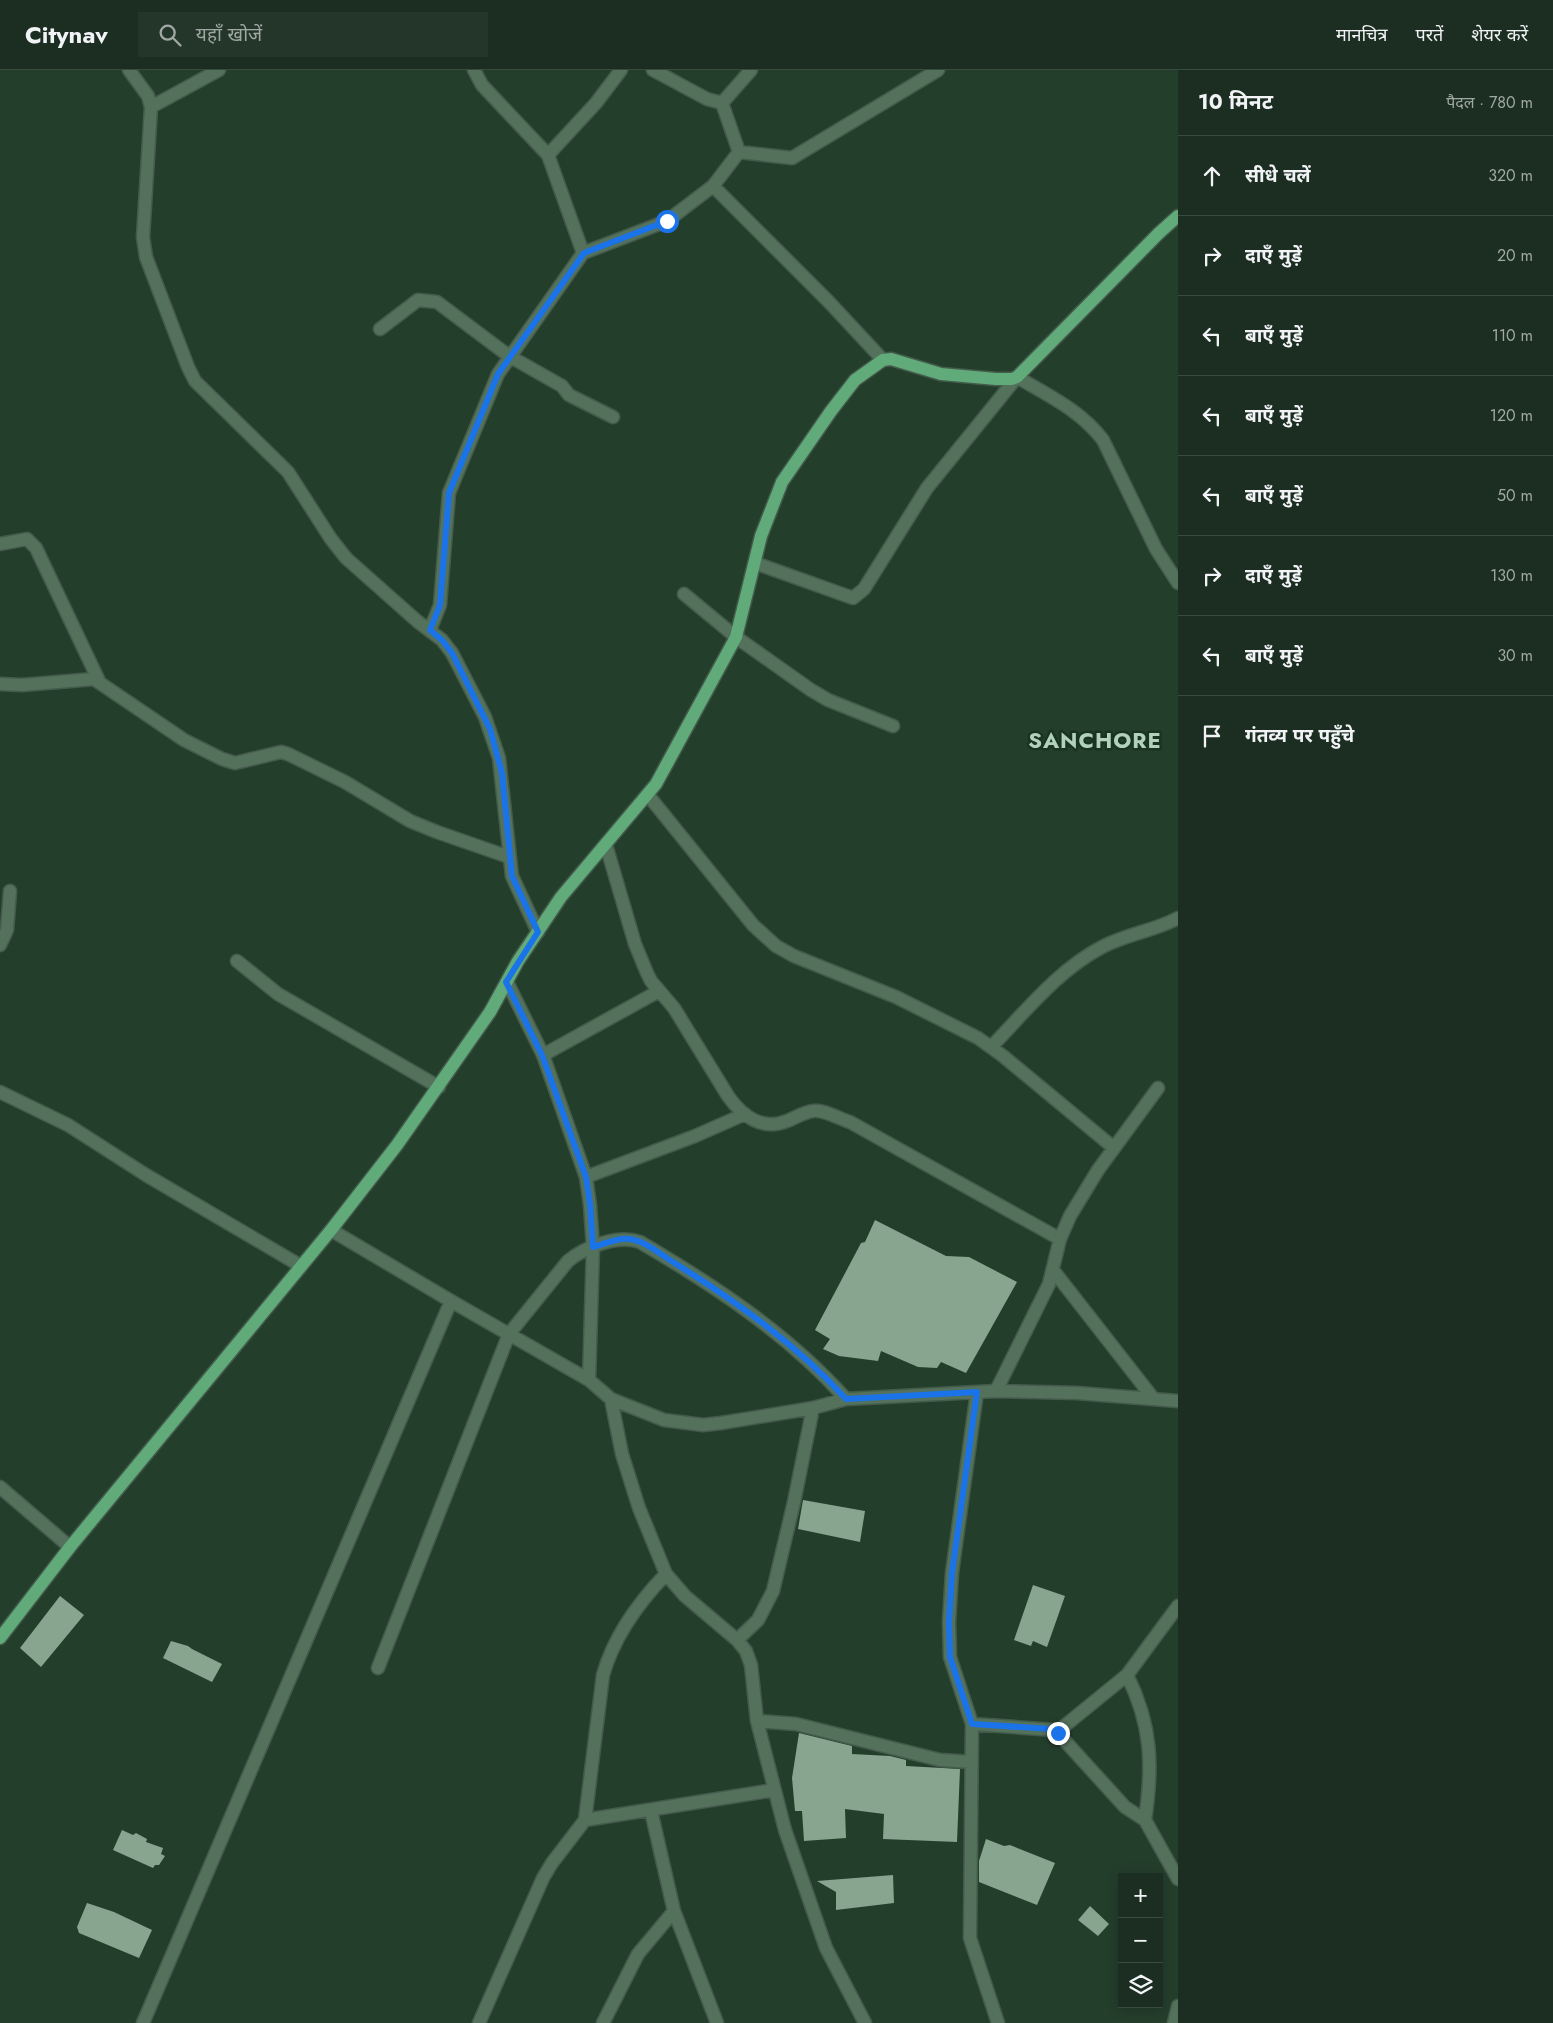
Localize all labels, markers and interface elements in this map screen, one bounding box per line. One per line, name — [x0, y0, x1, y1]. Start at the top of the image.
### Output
search box — [138, 12, 488, 57]
text: Citynav — [25, 17, 108, 52]
icon: search — [156, 21, 184, 49]
text: यहाँ खोजें — [196, 21, 262, 48]
text: मानचित्र — [1336, 22, 1388, 48]
text: परतें — [1416, 22, 1443, 48]
text: शेयर करें — [1471, 22, 1528, 48]
text: 10 मिनट — [1198, 87, 1273, 117]
text: पैदल · 780 m — [1446, 91, 1533, 114]
icon: ahead — [1198, 162, 1226, 190]
text: सीधे चलें — [1245, 162, 1311, 189]
text: 320 m — [1488, 164, 1533, 187]
route start — [656, 210, 679, 233]
icon: right — [1198, 242, 1226, 270]
text: दाएँ मुड़ें — [1245, 242, 1302, 269]
text: 20 m — [1497, 244, 1533, 267]
icon: left — [1198, 322, 1226, 350]
text: बाएँ मुड़ें — [1245, 322, 1303, 349]
text: 110 m — [1492, 324, 1533, 347]
icon: left — [1198, 402, 1226, 430]
text: बाएँ मुड़ें — [1245, 402, 1303, 429]
text: 120 m — [1490, 404, 1533, 427]
icon: left — [1198, 482, 1226, 510]
text: बाएँ मुड़ें — [1245, 482, 1303, 509]
text: 50 m — [1497, 484, 1533, 507]
icon: right — [1198, 562, 1226, 590]
text: दाएँ मुड़ें — [1245, 562, 1302, 589]
text: 130 m — [1490, 564, 1533, 587]
icon: left — [1198, 642, 1226, 670]
text: बाएँ मुड़ें — [1245, 642, 1303, 669]
text: 30 m — [1497, 644, 1533, 667]
icon: arrive — [1198, 722, 1226, 750]
text: गंतव्य पर पहुँचे — [1245, 722, 1354, 749]
district label: SANCHORE — [1028, 724, 1162, 756]
route end — [1047, 1722, 1070, 1745]
map controls — [1118, 1873, 1163, 2008]
button: + — [1118, 1873, 1163, 1918]
button: − — [1118, 1918, 1163, 1963]
button: layers — [1118, 1963, 1163, 2008]

